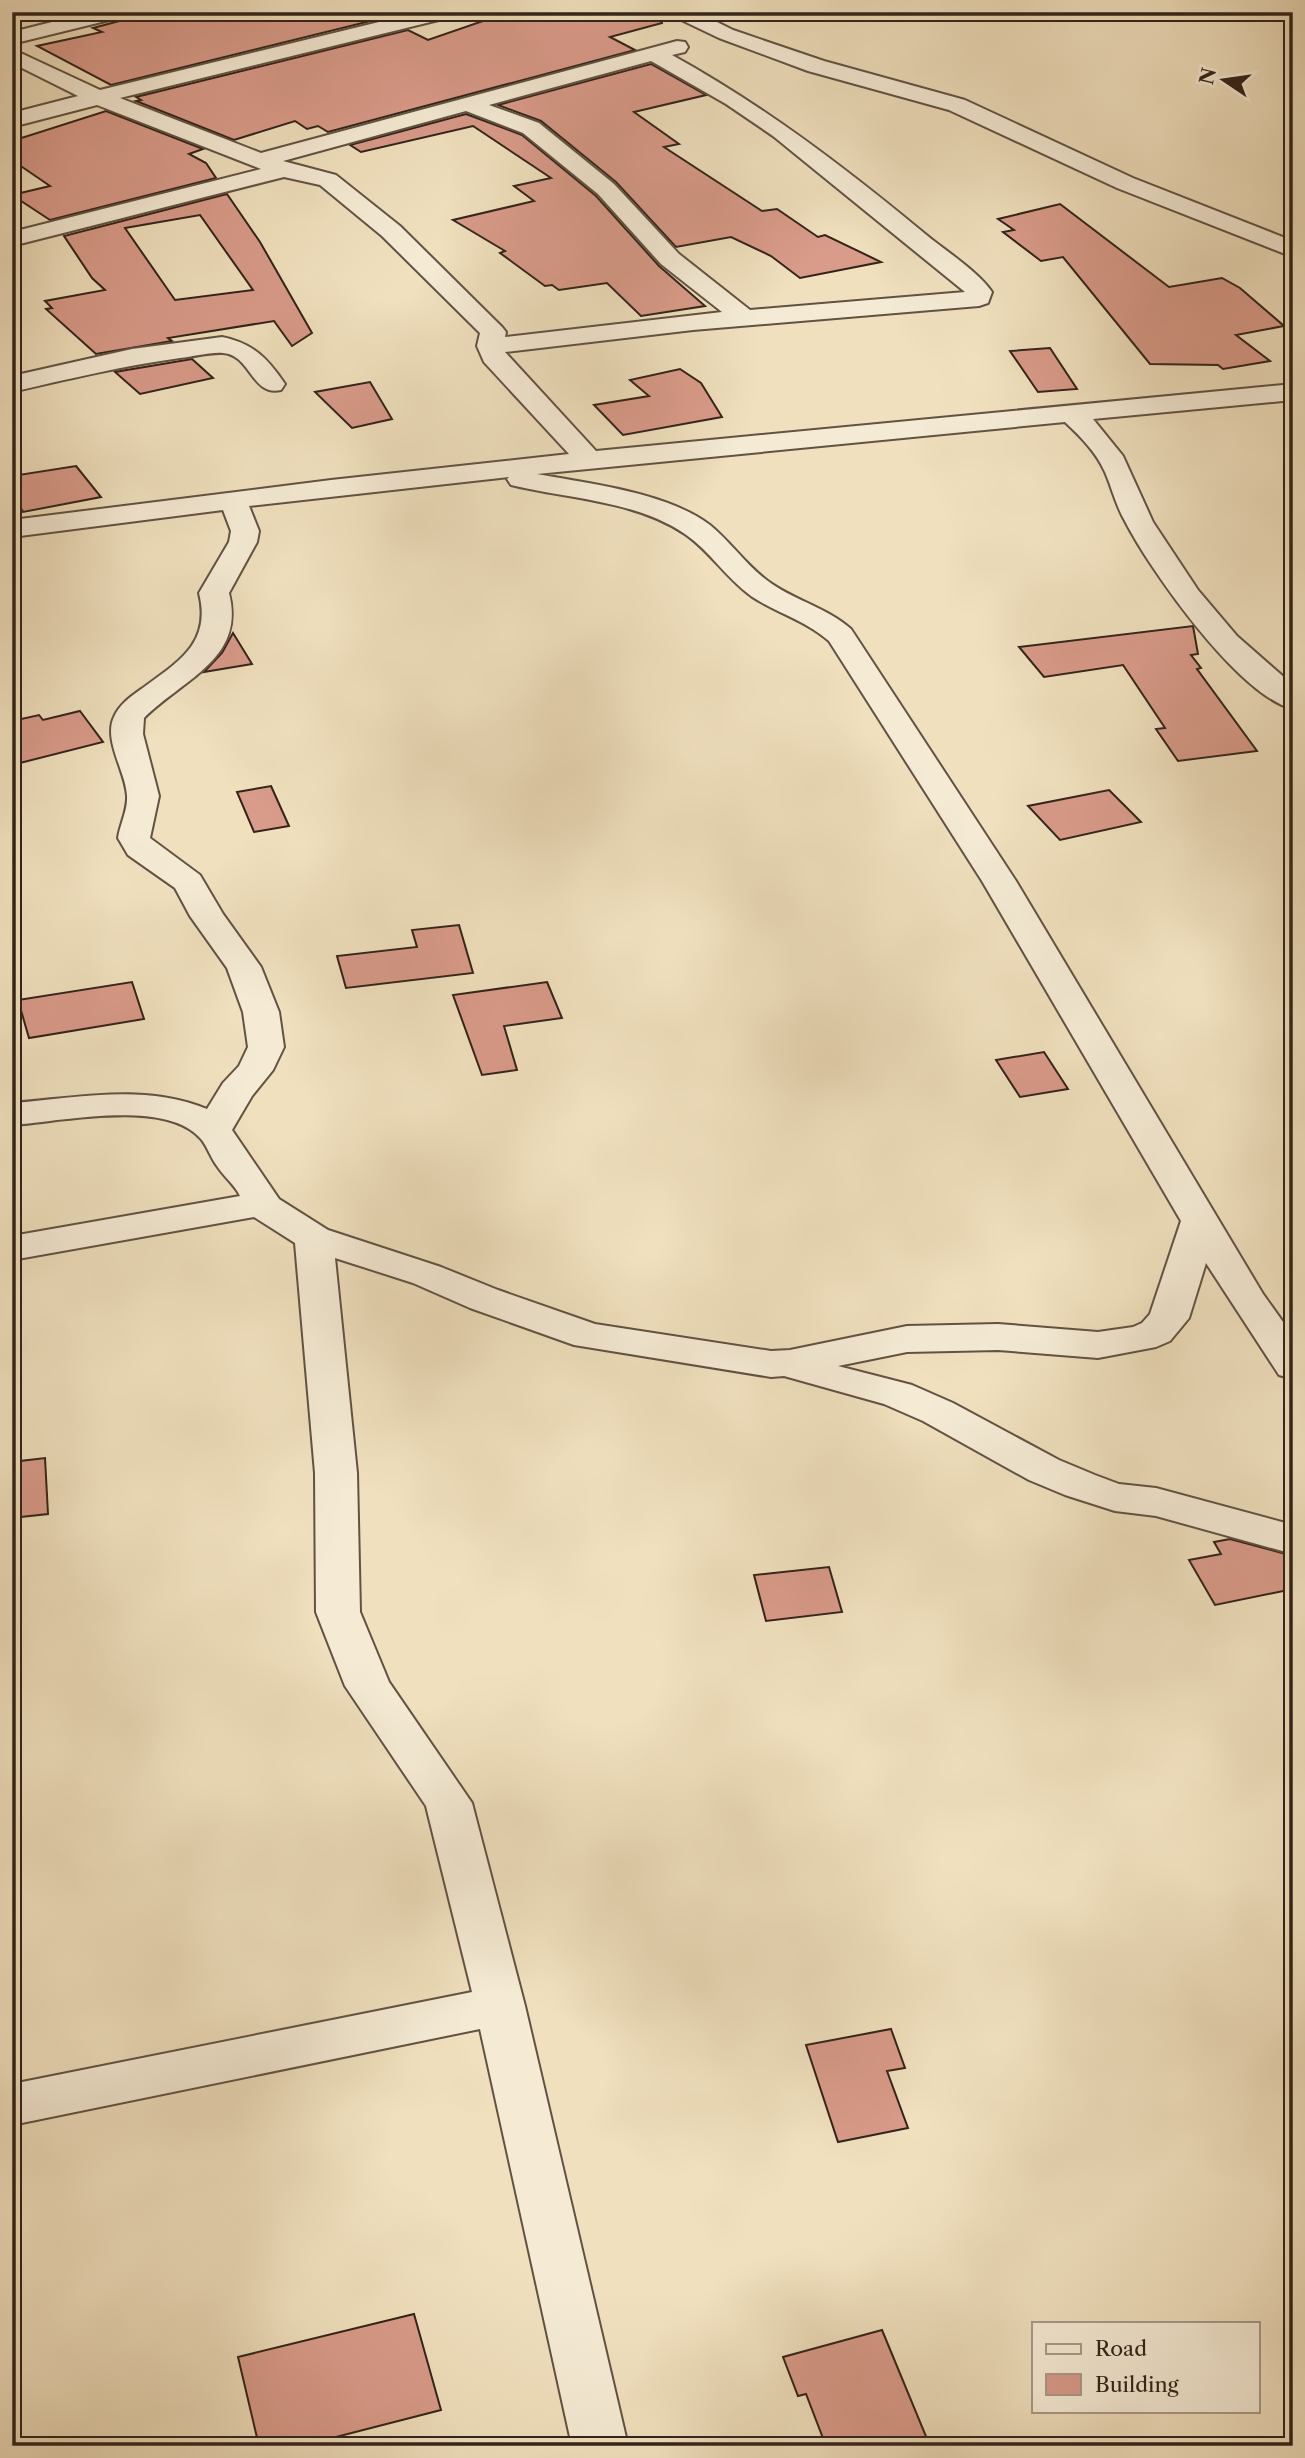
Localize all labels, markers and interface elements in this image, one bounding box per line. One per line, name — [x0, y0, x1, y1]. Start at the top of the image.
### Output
north arrow — [1190, 46, 1260, 116]
text: N — [1195, 66, 1221, 87]
legend — [1032, 2322, 1260, 2412]
text: Road — [1095, 2336, 1147, 2361]
text: Building — [1095, 2372, 1180, 2397]

